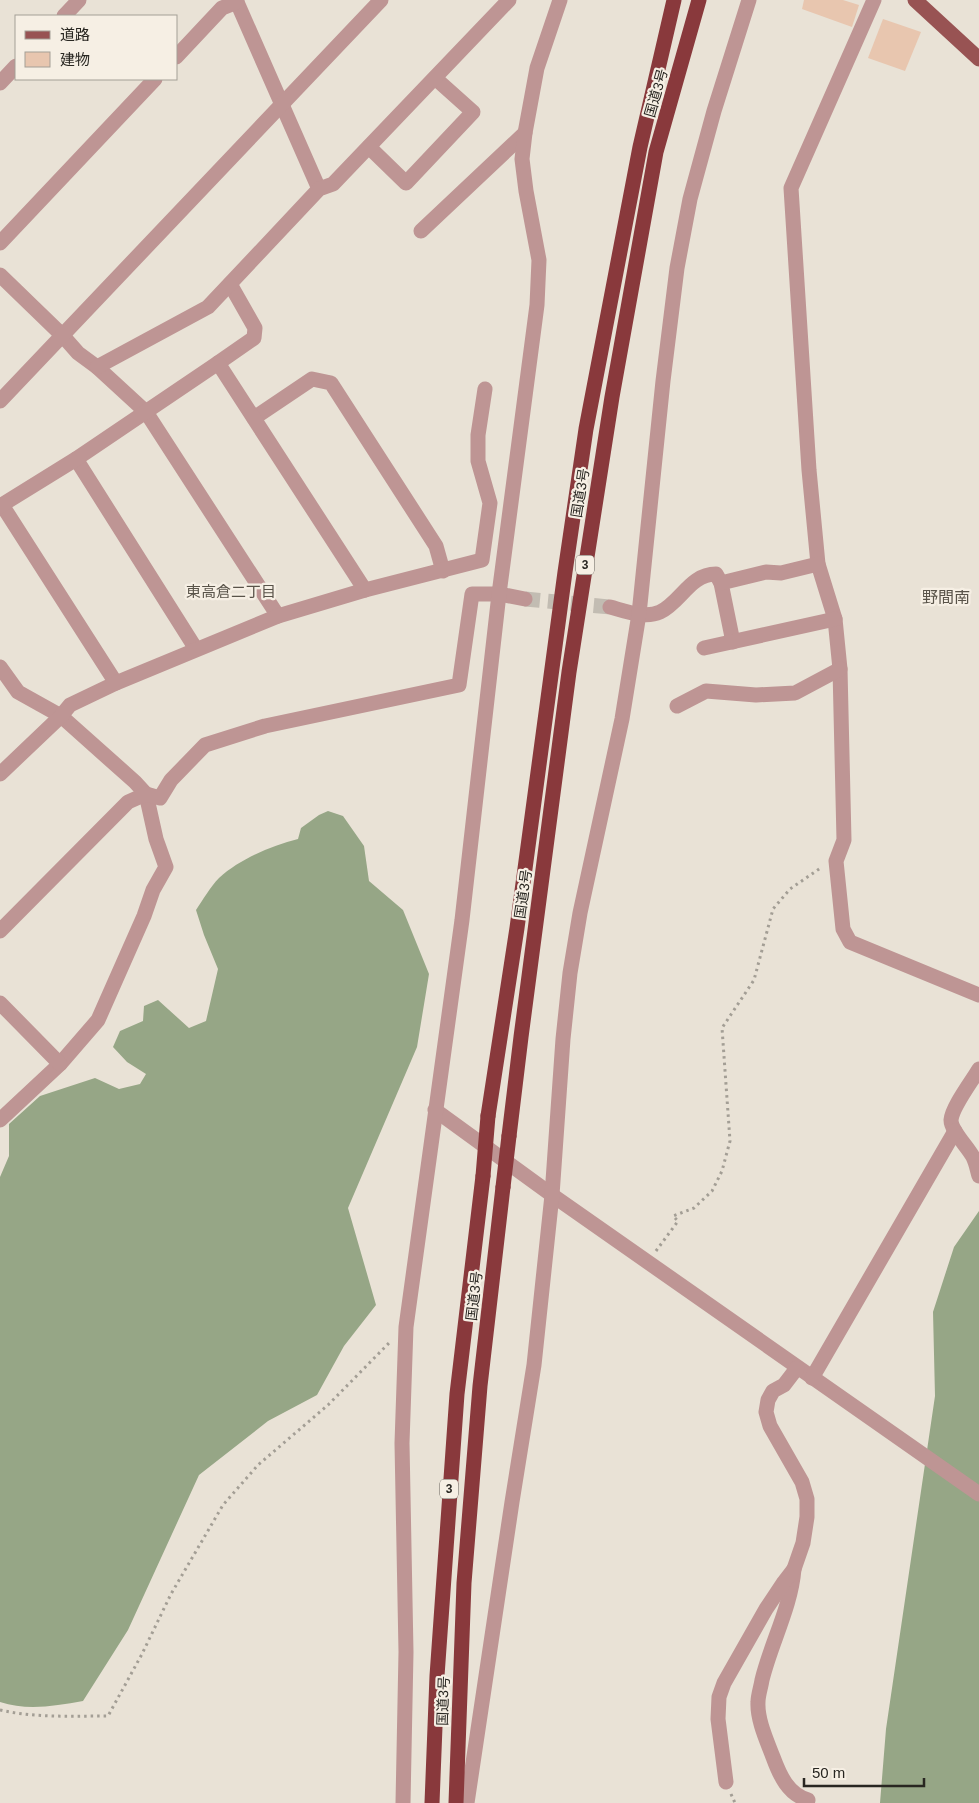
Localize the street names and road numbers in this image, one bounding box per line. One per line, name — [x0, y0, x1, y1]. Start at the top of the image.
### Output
street label: 国道3号 — [641, 67, 671, 119]
street label: 国道3号 — [568, 467, 592, 519]
road number: 3 — [576, 556, 594, 574]
street label: 国道3号 — [512, 868, 534, 920]
street label: 国道3号 — [463, 1270, 485, 1322]
road number: 3 — [440, 1480, 458, 1498]
street label: 国道3号 — [434, 1676, 452, 1726]

